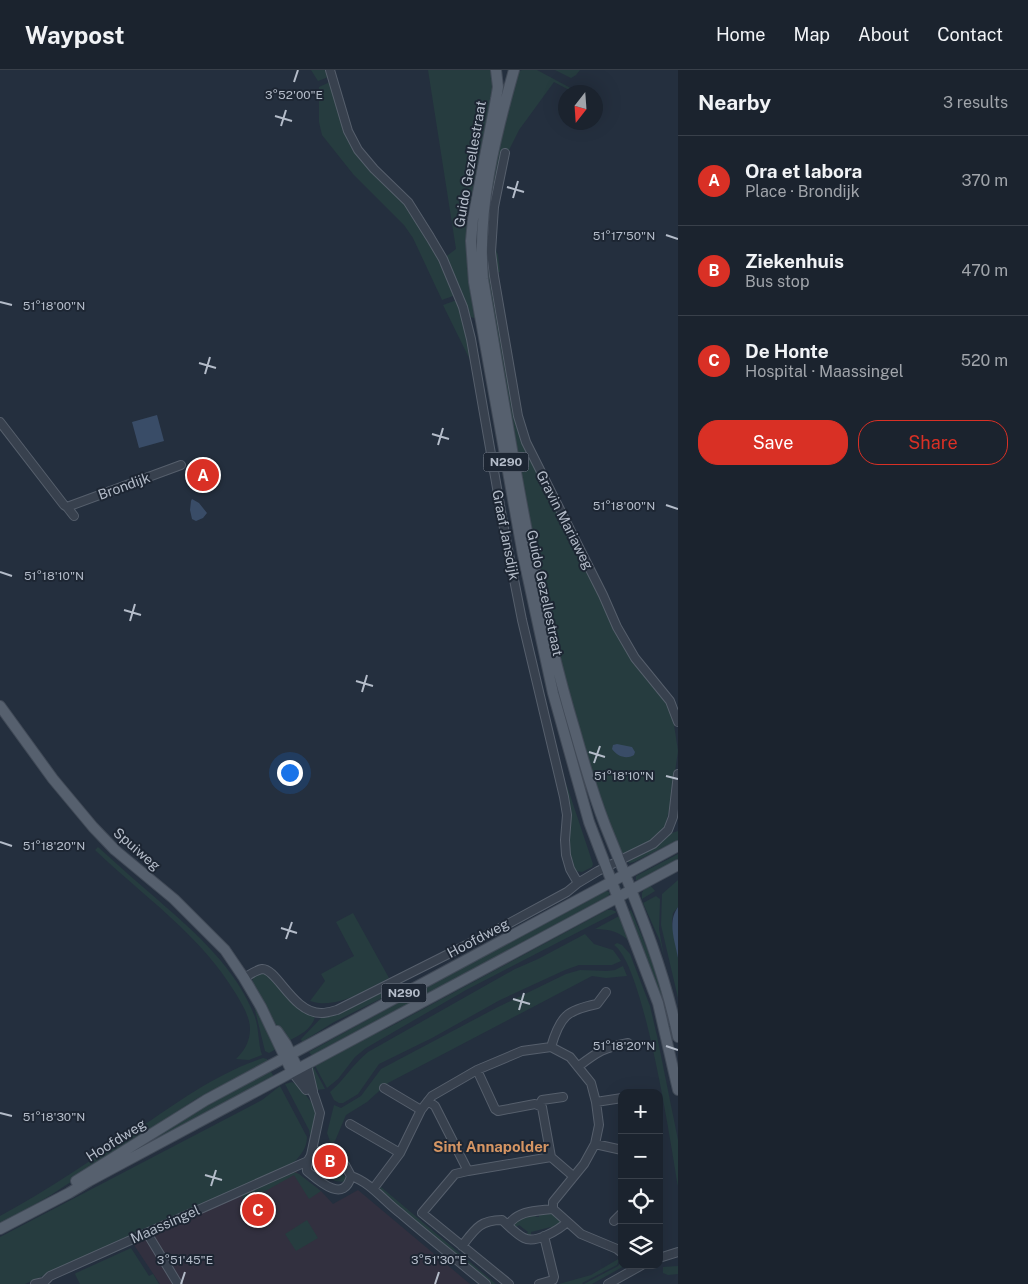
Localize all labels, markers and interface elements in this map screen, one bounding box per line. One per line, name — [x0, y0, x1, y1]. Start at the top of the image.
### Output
text: Waypost — [25, 21, 125, 49]
text: Home — [716, 24, 766, 45]
text: Map — [794, 24, 830, 45]
text: About — [858, 24, 909, 45]
text: Contact — [937, 24, 1003, 45]
north arrow — [558, 85, 603, 130]
text: 3°52'00"E — [265, 88, 323, 102]
text: Nearby — [698, 90, 771, 115]
text: 3 results — [943, 93, 1008, 112]
street label: Guido Gezellestraat — [451, 99, 489, 229]
text: Ora et labora — [745, 160, 862, 182]
text: A — [708, 171, 720, 190]
text: 370 m — [961, 171, 1008, 190]
text: Place · Brondijk — [745, 182, 860, 201]
text: 51°17'50"N — [593, 229, 655, 243]
text: Ziekenhuis — [745, 250, 844, 272]
text: B — [709, 261, 719, 280]
text: 470 m — [961, 261, 1008, 280]
text: Bus stop — [745, 272, 809, 291]
text: 51°18'00"N — [23, 299, 85, 313]
text: De Honte — [745, 340, 829, 362]
text: C — [708, 351, 720, 370]
text: 520 m — [961, 351, 1008, 370]
text: Hospital · Maassingel — [745, 362, 904, 381]
button: Save — [698, 420, 848, 465]
button: Share — [858, 420, 1008, 465]
road number: N290 — [484, 452, 528, 472]
pin: A — [187, 456, 219, 494]
street label: Gravin Mariaweg — [533, 468, 597, 572]
street label: Brondijk — [96, 469, 152, 503]
street label: Graaf Jansdijk — [489, 489, 523, 582]
text: 51°18'00"N — [593, 499, 655, 513]
street label: Guido Gezellestraat — [524, 529, 566, 657]
text: 51°18'10"N — [24, 569, 84, 583]
your location — [277, 760, 303, 786]
text: 51°18'10"N — [594, 769, 654, 783]
street label: Spuiweg — [110, 824, 164, 874]
text: 51°18'20"N — [23, 839, 85, 853]
street label: Hoofdweg — [444, 915, 512, 961]
road number: N290 — [382, 984, 426, 1002]
text: 51°18'20"N — [593, 1039, 655, 1053]
map controls — [618, 1089, 663, 1269]
button: + — [618, 1089, 663, 1134]
text: 51°18'30"N — [23, 1110, 85, 1124]
street label: Hoofdweg — [83, 1115, 149, 1165]
button: − — [618, 1134, 663, 1179]
district label: Sint Annapolder — [433, 1138, 549, 1155]
pin: B — [314, 1142, 346, 1180]
button: locate — [618, 1179, 663, 1224]
pin: C — [242, 1191, 274, 1229]
street label: Maassingel — [128, 1202, 202, 1246]
button: layers — [618, 1224, 663, 1269]
text: 3°51'45"E — [157, 1253, 213, 1267]
text: 3°51'30"E — [411, 1253, 467, 1267]

